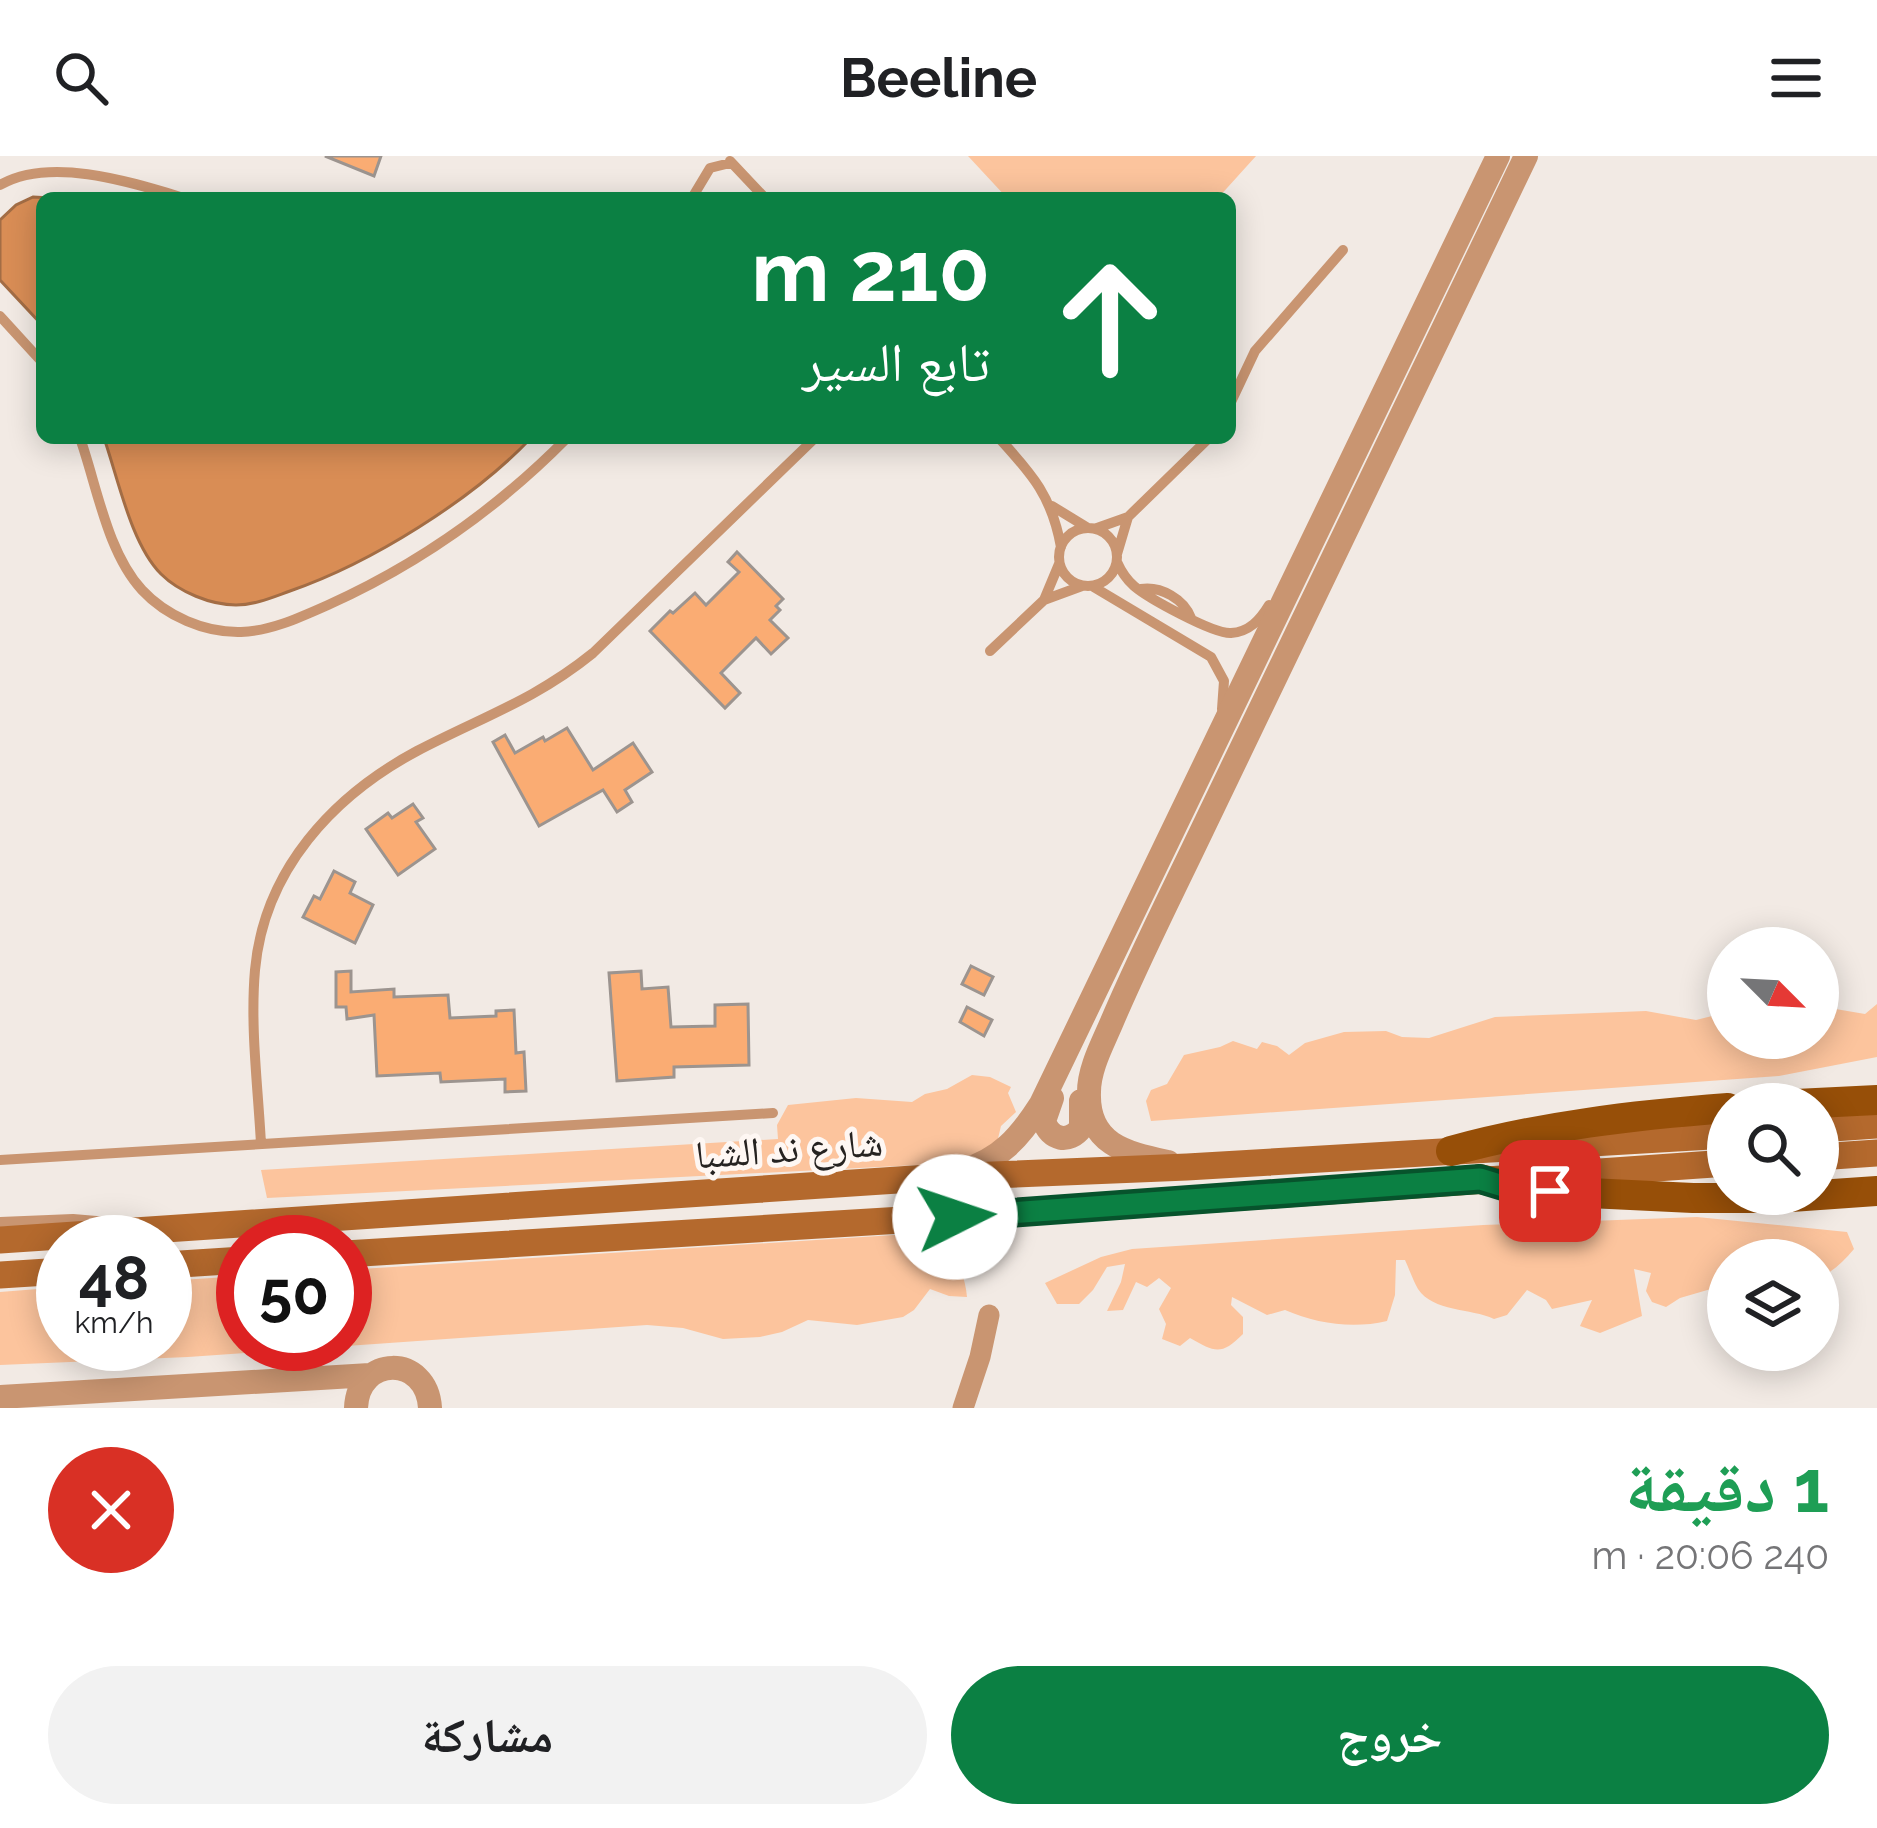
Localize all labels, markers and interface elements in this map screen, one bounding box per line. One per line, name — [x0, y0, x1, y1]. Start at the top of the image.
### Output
icon: search — [48, 45, 114, 111]
icon: menu — [1763, 45, 1829, 111]
text: Beeline — [840, 46, 1037, 110]
text: 210 m — [751, 222, 990, 321]
icon: ahead — [1032, 240, 1188, 396]
text: تابع السير — [802, 330, 990, 394]
north arrow — [1707, 927, 1839, 1059]
map controls — [1707, 927, 1839, 1371]
button: search — [1707, 1083, 1839, 1215]
street label: شارع ند الشبا — [694, 1119, 884, 1179]
pin — [1499, 1140, 1601, 1242]
position arrow — [892, 1154, 1018, 1280]
icon: arrive — [1517, 1158, 1583, 1224]
speed limit sign: 50 — [216, 1215, 372, 1371]
button: layers — [1707, 1239, 1839, 1371]
text: 48 — [79, 1243, 149, 1313]
text: km/h — [74, 1305, 154, 1340]
text: 1 دقيقة — [1625, 1444, 1829, 1529]
button: close — [48, 1447, 174, 1573]
text: 240 m · 20:06 — [1592, 1532, 1829, 1578]
button: مشاركة — [48, 1666, 927, 1804]
button: خروج — [951, 1666, 1829, 1804]

